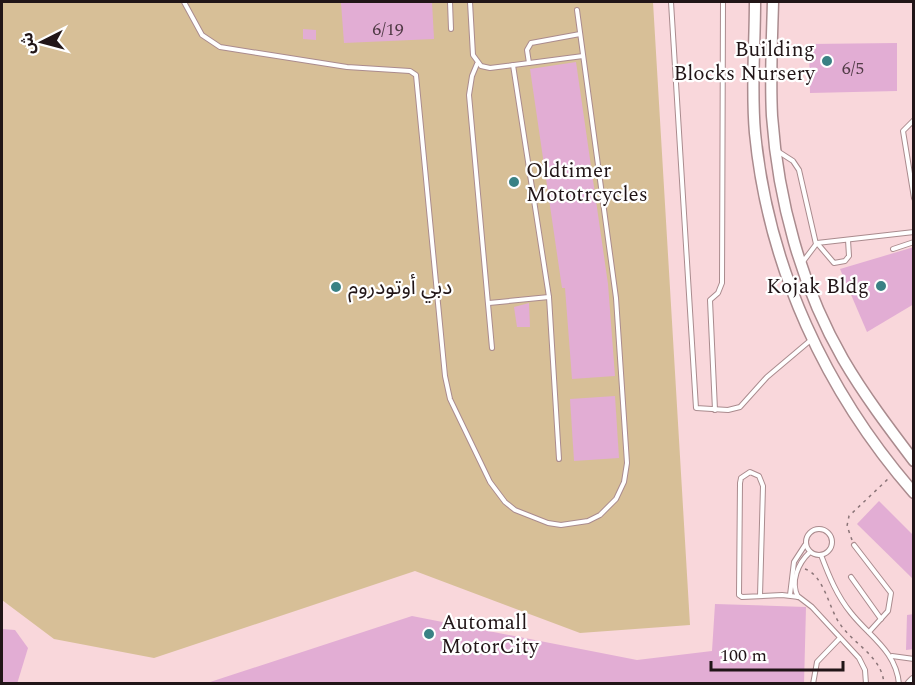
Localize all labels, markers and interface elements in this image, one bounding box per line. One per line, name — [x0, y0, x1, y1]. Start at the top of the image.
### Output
north arrow — [12, 12, 72, 72]
house number: 6/19 — [372, 16, 404, 43]
text: ش — [15, 31, 41, 56]
place label: Building Blocks Nursery — [674, 34, 816, 90]
marker: Building Blocks Nursery — [820, 54, 834, 68]
house number: 6/5 — [842, 55, 864, 82]
place label: Oldtimer Mototrcycles — [526, 155, 648, 211]
marker: Oldtimer Mototrcycles — [507, 175, 521, 189]
place label: Kojak Bldg — [766, 271, 869, 303]
place label: دبي أوتودروم — [348, 272, 452, 304]
marker: Kojak Bldg — [874, 279, 888, 293]
marker: دبي أوتودروم — [329, 280, 343, 294]
place label: Automall MotorCity — [441, 607, 540, 663]
marker: Automall MotorCity — [422, 627, 436, 641]
scale bar — [711, 634, 843, 672]
text: 100 m — [720, 642, 767, 669]

